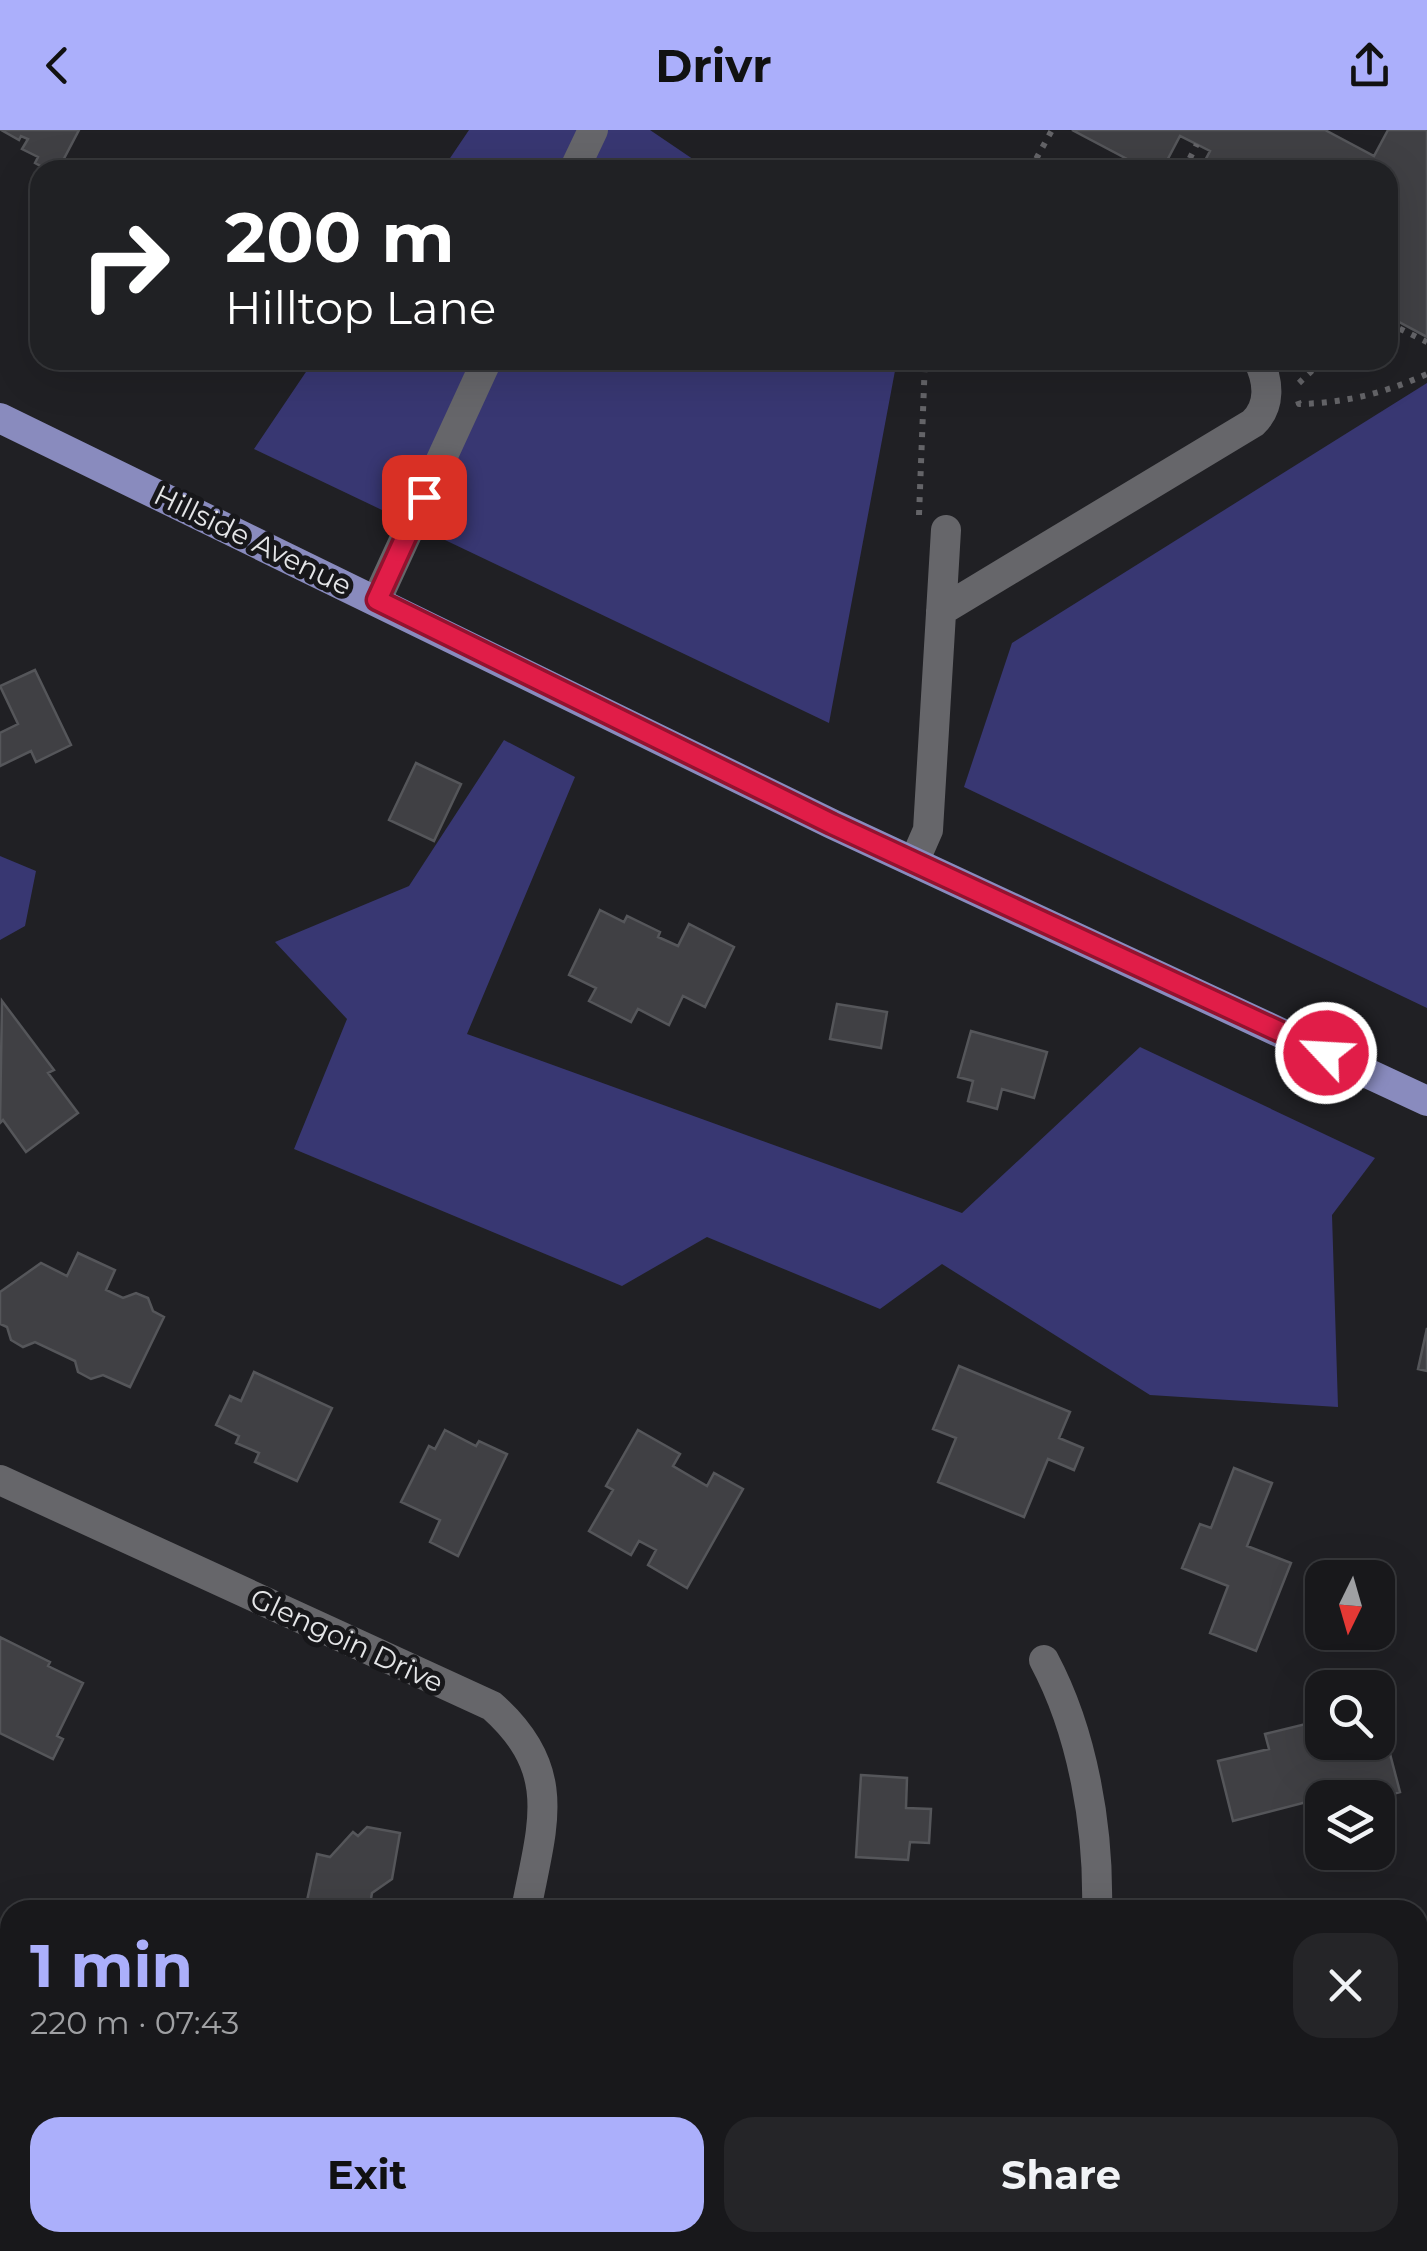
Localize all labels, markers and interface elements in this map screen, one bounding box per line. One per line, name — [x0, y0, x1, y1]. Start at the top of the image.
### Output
icon: back — [30, 38, 85, 93]
text: Drivr — [655, 38, 772, 93]
icon: share — [1342, 38, 1397, 93]
text: 200 m — [225, 194, 455, 280]
icon: right — [60, 200, 190, 330]
text: Hilltop Lane — [225, 280, 496, 335]
pin — [382, 455, 467, 540]
icon: arrive — [397, 470, 452, 525]
street label: Hillside Avenue — [149, 477, 357, 603]
position arrow — [1274, 1001, 1378, 1105]
north arrow — [1305, 1560, 1395, 1650]
map controls — [1305, 1560, 1395, 1870]
street label: Glengoin Drive — [245, 1580, 449, 1700]
button: search — [1305, 1670, 1395, 1760]
button: layers — [1305, 1780, 1395, 1870]
text: 1 min — [30, 1929, 193, 2002]
button: close — [1293, 1933, 1398, 2038]
text: 220 m · 07:43 — [30, 2003, 239, 2042]
button: Exit — [30, 2117, 704, 2232]
button: Share — [724, 2117, 1398, 2232]

